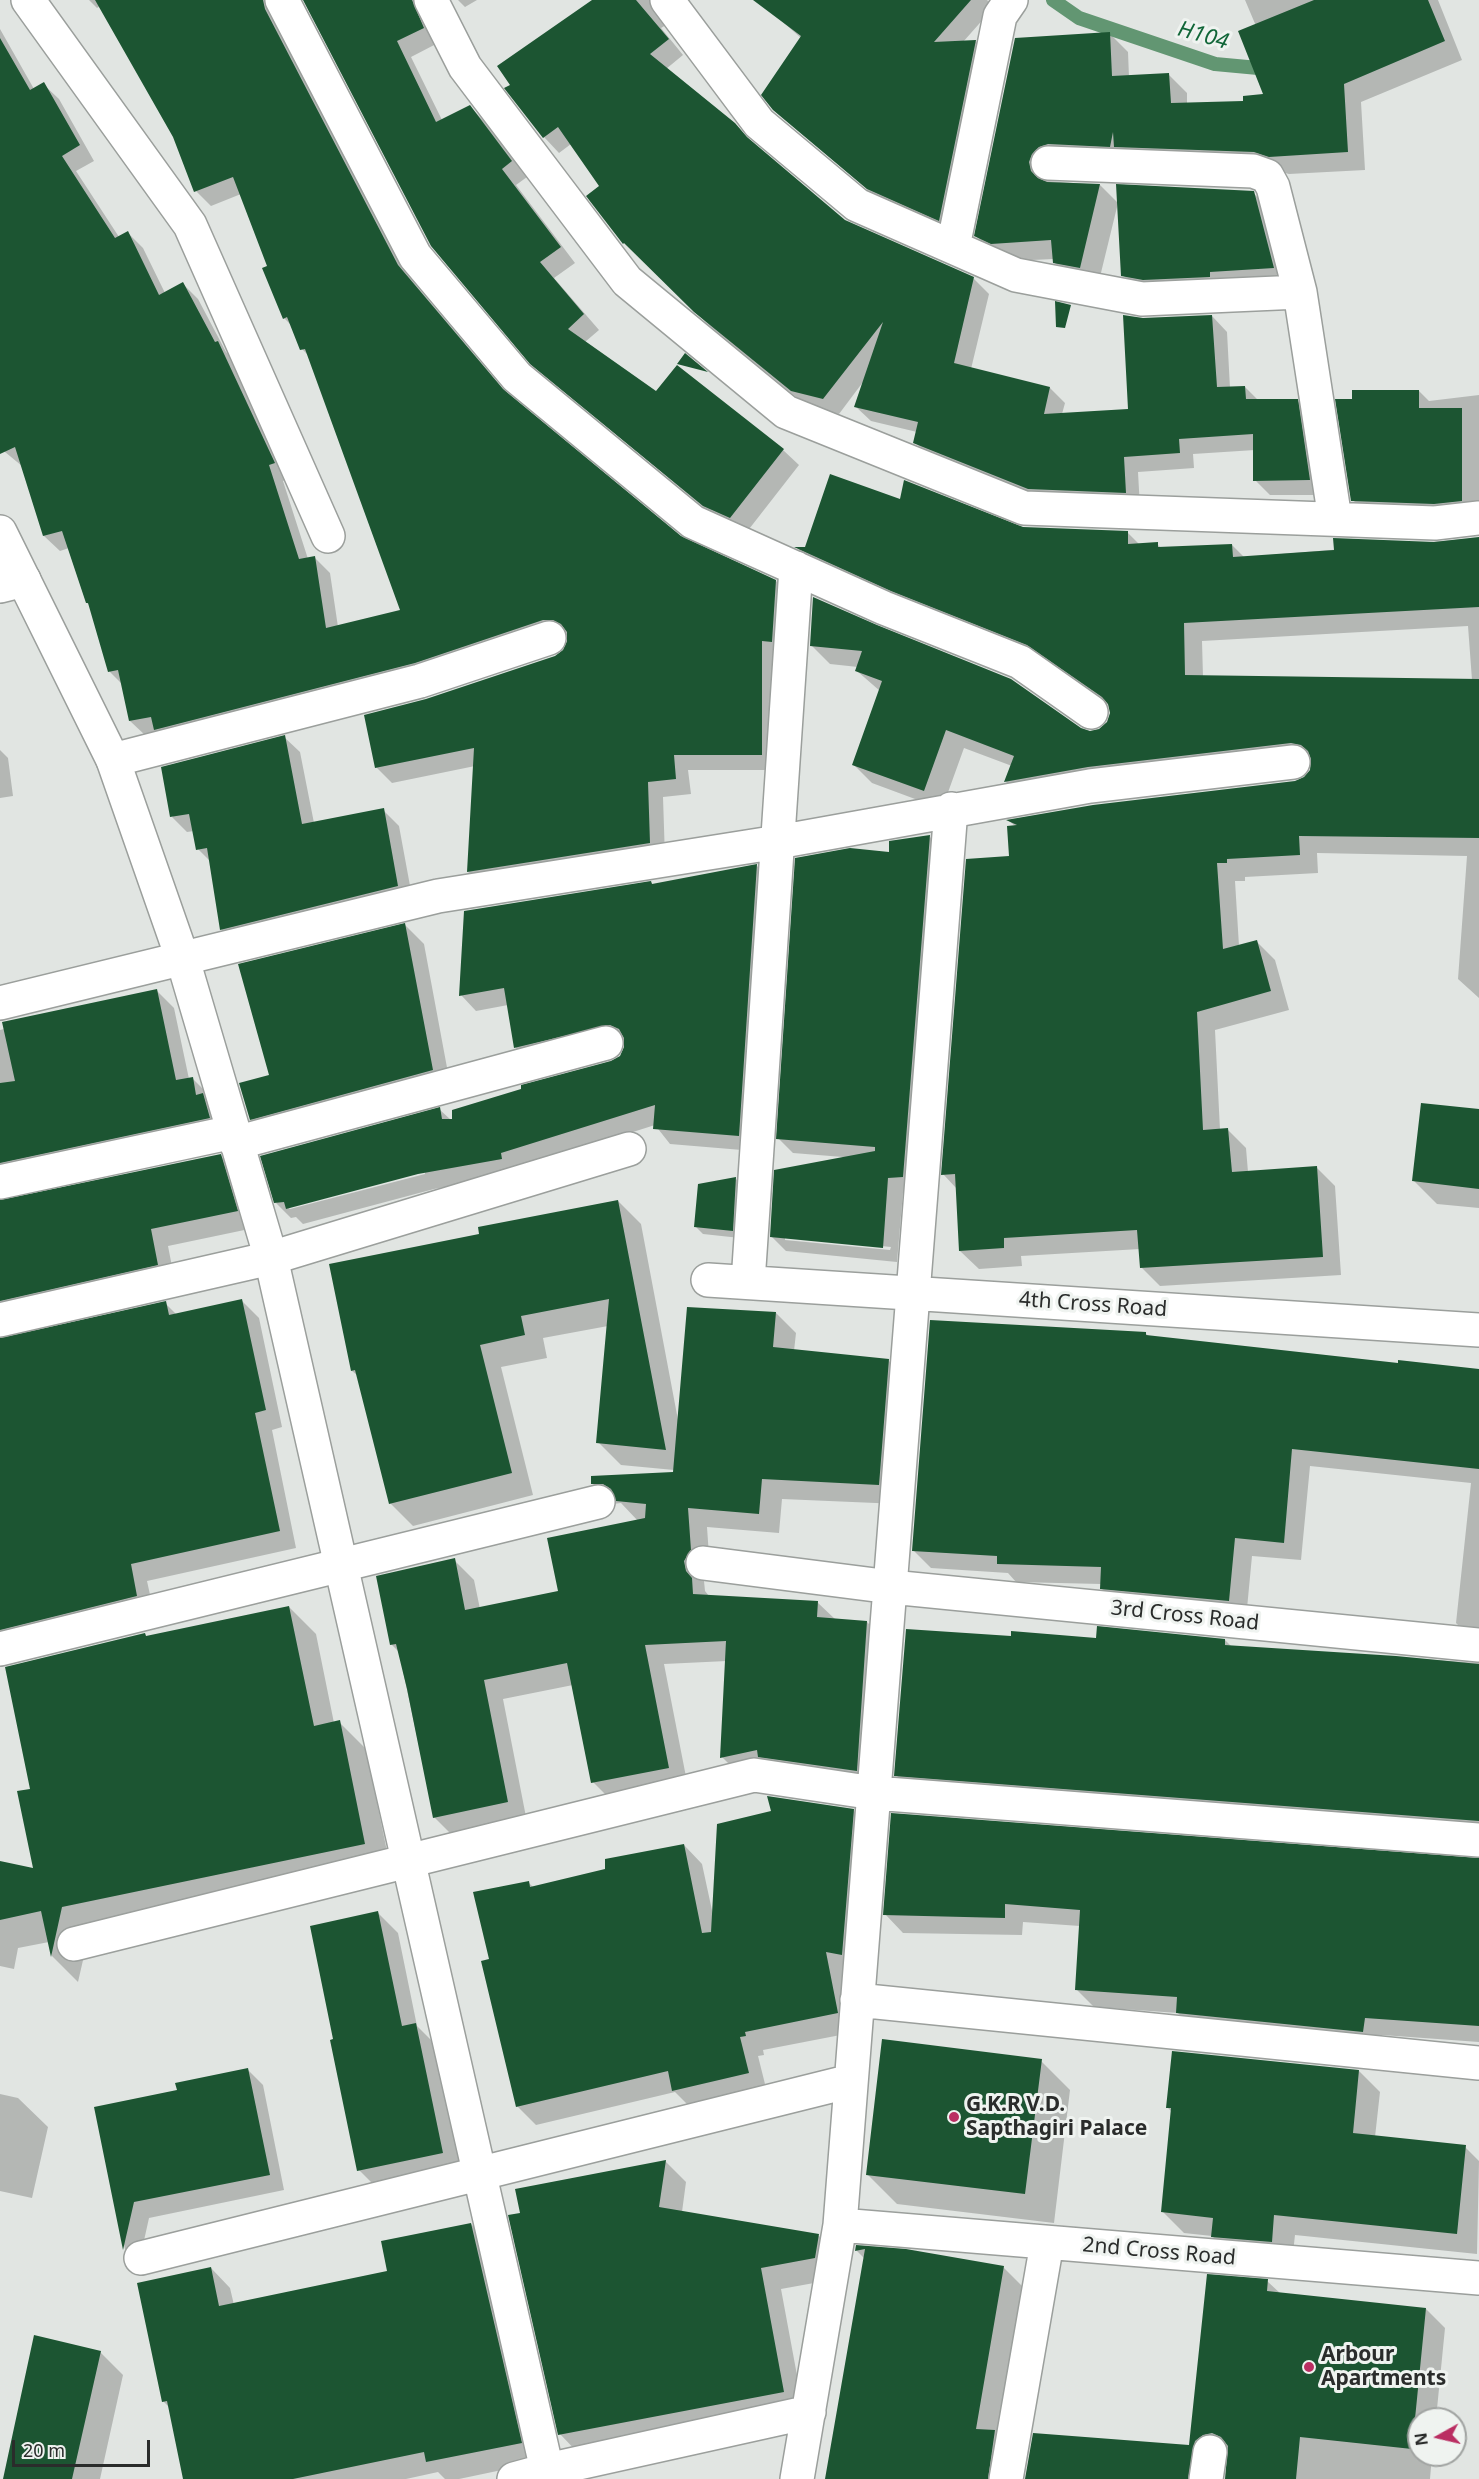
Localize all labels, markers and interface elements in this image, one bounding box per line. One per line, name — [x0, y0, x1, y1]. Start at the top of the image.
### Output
water label: H104 — [1175, 16, 1231, 56]
street label: 4th Cross Road — [1018, 1287, 1168, 1323]
street label: 3rd Cross Road — [1110, 1596, 1260, 1636]
place label: G.K.R V.D. Sapthagiri Palace — [966, 2092, 1147, 2142]
marker: G.K.R V.D. Sapthagiri Palace — [947, 2110, 961, 2124]
street label: 2nd Cross Road — [1081, 2233, 1237, 2271]
place label: Arbour Apartments — [1321, 2342, 1446, 2392]
marker: Arbour Apartments — [1302, 2360, 1316, 2374]
north arrow — [1407, 2407, 1467, 2467]
scale bar — [15, 2428, 153, 2466]
text: N — [1409, 2431, 1433, 2447]
text: 20 m — [23, 2438, 65, 2462]

